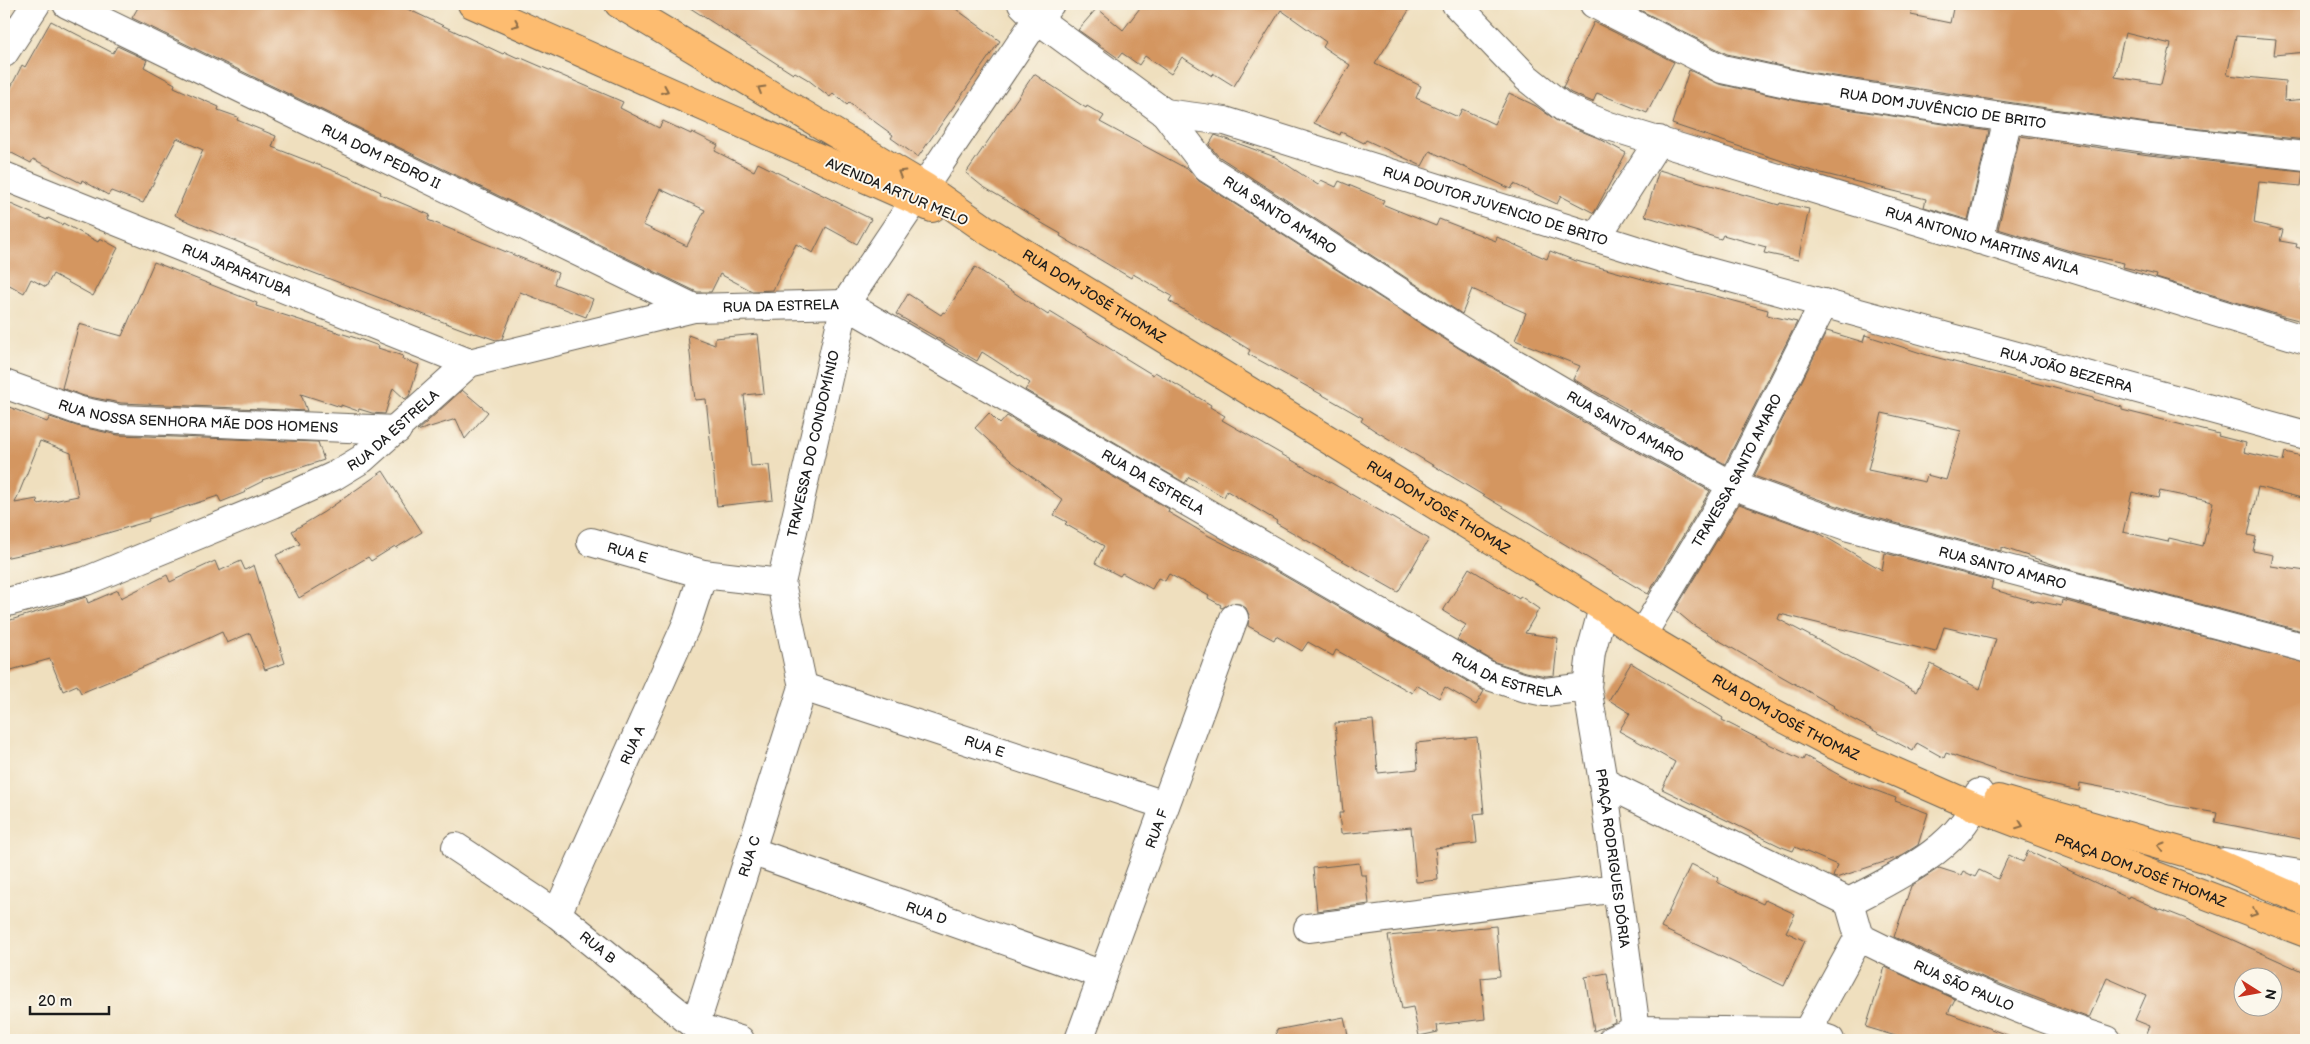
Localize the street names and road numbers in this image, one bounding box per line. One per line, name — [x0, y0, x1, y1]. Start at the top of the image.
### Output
street label: RUA DOM JUVÊNCIO DE BRITO — [1839, 84, 2048, 132]
street label: RUA DOM PEDRO II — [319, 120, 443, 192]
street label: AVENIDA ARTUR MELO — [823, 154, 971, 230]
street label: RUA DOUTOR JUVENCIO DE BRITO — [1381, 163, 1610, 249]
street label: RUA SANTO AMARO — [1220, 172, 1340, 258]
street label: RUA ANTONIO MARTINS AVILA — [1883, 203, 2082, 279]
street label: RUA JAPARATUBA — [179, 240, 295, 300]
street label: RUA DOM JOSÉ THOMAZ — [1019, 246, 1170, 347]
street label: RUA DA ESTRELA — [722, 296, 839, 316]
street label: RUA JOÃO BEZERRA — [1998, 343, 2135, 396]
street label: TRAVESSA DO CONDOMÍNIO — [783, 348, 843, 539]
street label: RUA DA ESTRELA — [344, 386, 442, 475]
street label: RUA SANTO AMARO — [1564, 387, 1687, 466]
street label: TRAVESSA SANTO AMARO — [1688, 391, 1785, 550]
street label: RUA NOSSA SENHORA MÃE DOS HOMENS — [56, 395, 339, 436]
street label: RUA DA ESTRELA — [1098, 445, 1208, 518]
street label: RUA DOM JOSÉ THOMAZ — [1364, 457, 1514, 558]
street label: RUA E — [605, 539, 650, 566]
street label: RUA SANTO AMARO — [1937, 543, 2069, 593]
street label: RUA DA ESTRELA — [1449, 648, 1563, 700]
street label: RUA DOM JOSÉ THOMAZ — [1709, 670, 1863, 764]
street label: RUA A — [616, 723, 649, 767]
street label: RUA E — [962, 732, 1007, 761]
street label: PRAÇA RODRIGUES DÓRIA — [1592, 767, 1634, 949]
street label: RUA F — [1142, 806, 1172, 851]
street label: PRAÇA DOM JOSÉ THOMAZ — [2053, 830, 2230, 911]
street label: RUA C — [735, 834, 764, 879]
street label: RUA D — [904, 898, 949, 928]
street label: RUA B — [576, 928, 620, 967]
street label: RUA SÃO PAULO — [1911, 956, 2017, 1015]

